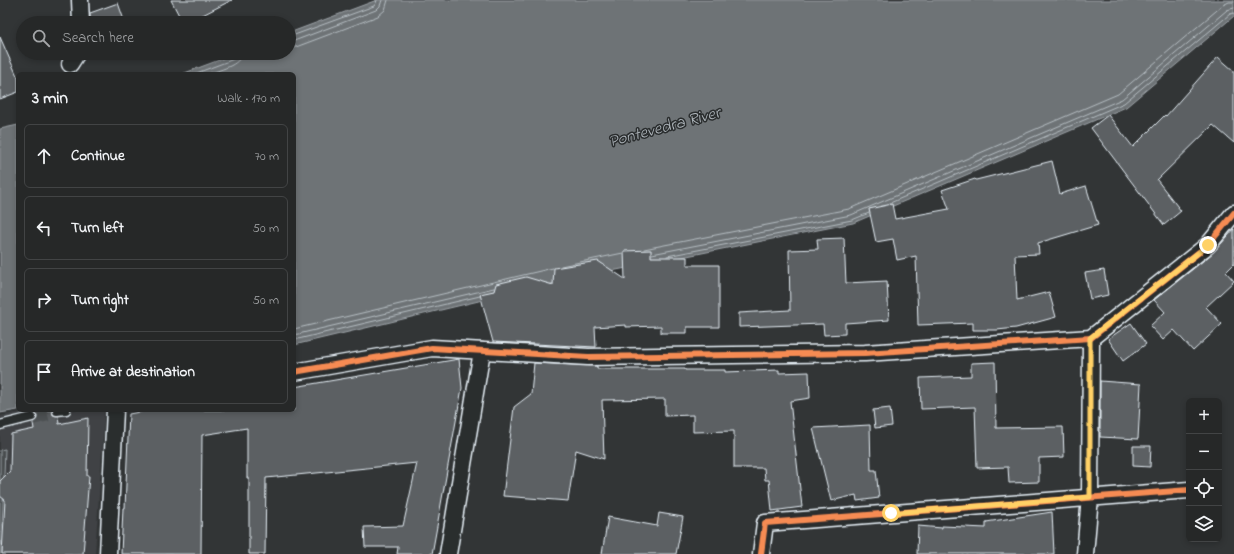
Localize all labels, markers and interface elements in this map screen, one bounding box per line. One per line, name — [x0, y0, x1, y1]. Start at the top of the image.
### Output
search box — [16, 16, 296, 60]
icon: search — [30, 27, 52, 49]
text: Search here — [62, 27, 134, 49]
text: 3 min — [32, 86, 68, 111]
text: Walk · 170 m — [217, 89, 280, 108]
water label: Pontevedra River — [606, 100, 726, 154]
icon: ahead — [33, 145, 55, 167]
text: Continue — [71, 145, 125, 167]
text: 70 m — [255, 147, 279, 166]
icon: left — [33, 217, 55, 239]
text: Turn left — [71, 217, 124, 239]
text: 50 m — [253, 219, 279, 238]
route end — [1199, 236, 1217, 254]
icon: right — [33, 289, 55, 311]
text: Turn right — [71, 289, 129, 311]
text: 50 m — [253, 291, 279, 310]
icon: arrive — [33, 361, 55, 383]
text: Arrive at destination — [71, 361, 195, 383]
map controls — [1186, 398, 1222, 542]
button: + — [1186, 398, 1222, 434]
button: − — [1186, 434, 1222, 470]
button: locate — [1186, 470, 1222, 506]
route start — [882, 504, 900, 522]
button: layers — [1186, 506, 1222, 542]

